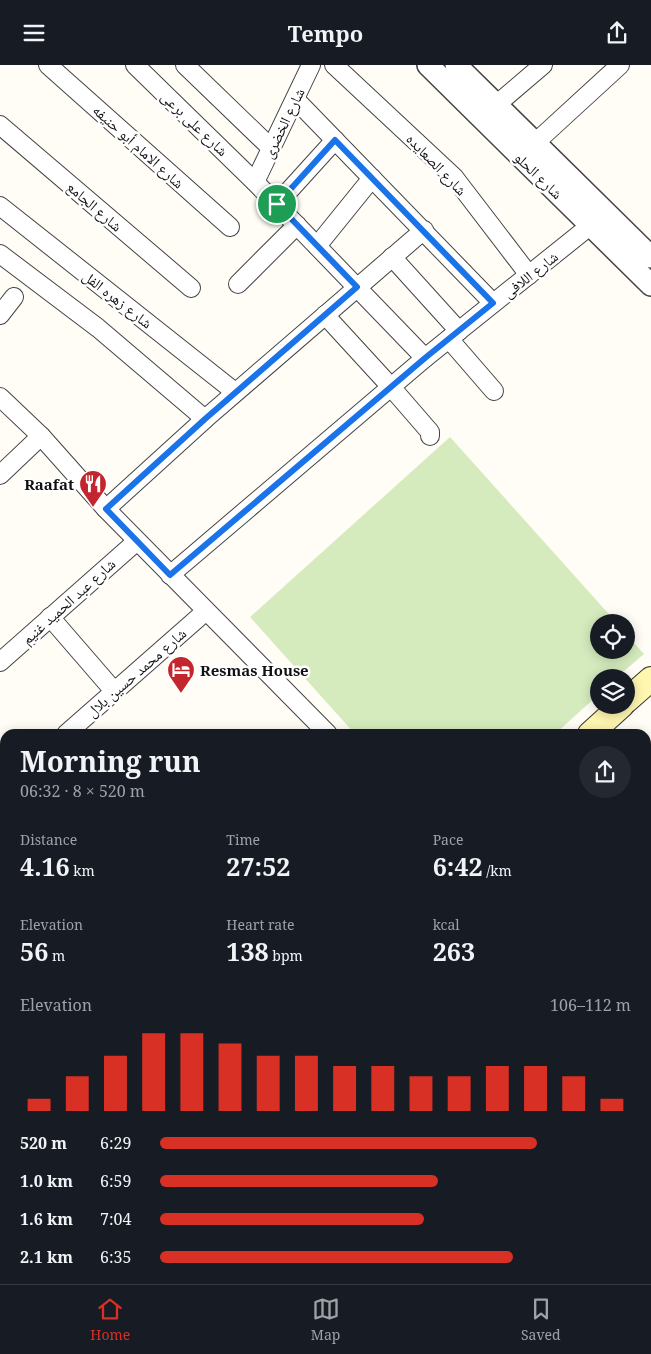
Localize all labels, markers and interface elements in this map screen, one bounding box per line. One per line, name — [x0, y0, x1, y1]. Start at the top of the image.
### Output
text: Tempo — [288, 18, 363, 48]
icon: menu — [20, 19, 48, 47]
icon: share — [603, 19, 631, 47]
street label: شارع الخضرى — [257, 84, 310, 162]
street label: شارع على برعى — [156, 86, 233, 161]
street label: شارع الامام أبو حنيفه — [88, 100, 189, 193]
street label: شارع الصعايده — [402, 129, 472, 200]
street label: شارع الحلو — [510, 147, 568, 204]
street label: شارع الجامع — [63, 176, 127, 236]
pin — [256, 183, 298, 225]
icon: arrive — [263, 190, 291, 218]
street label: شارع اللافى — [498, 246, 562, 303]
street label: شارع زهره الفل — [78, 265, 157, 333]
restaurant icon: Raafat — [78, 469, 108, 508]
place label: Raafat — [24, 474, 74, 494]
street label: شارع عبد الحميد غنيم — [17, 553, 120, 649]
map controls — [590, 614, 635, 714]
button: locate — [590, 614, 635, 659]
street label: شارع محمد حسين بلال — [82, 623, 191, 722]
hotel icon: Resmas House — [166, 655, 196, 694]
place label: Resmas House — [200, 660, 309, 680]
button: layers — [590, 669, 635, 714]
text: Morning run — [20, 742, 201, 780]
button: share — [579, 746, 631, 798]
text: 06:32 · 8 × 520 m — [20, 780, 145, 802]
text: Distance — [20, 830, 77, 849]
text: Time — [226, 830, 260, 849]
text: Pace — [433, 830, 463, 849]
text: 4.16 — [20, 849, 70, 883]
text: 27:52 — [226, 849, 290, 883]
text: 6:42 — [433, 849, 483, 883]
text: km — [70, 861, 95, 880]
text: /km — [483, 861, 512, 880]
text: Elevation — [20, 915, 83, 934]
text: Heart rate — [226, 915, 295, 934]
text: kcal — [433, 915, 460, 934]
text: 56 — [20, 934, 48, 968]
text: 138 — [226, 934, 269, 968]
text: 263 — [433, 934, 475, 968]
text: m — [48, 946, 65, 965]
text: bpm — [269, 946, 303, 965]
text: Elevation — [20, 994, 92, 1016]
text: 106–112 m — [550, 994, 631, 1016]
text: 520 m — [20, 1132, 67, 1154]
text: 6:29 — [100, 1132, 131, 1154]
text: 1.0 km — [20, 1170, 73, 1192]
text: 6:59 — [100, 1170, 131, 1192]
text: 1.6 km — [20, 1208, 73, 1230]
text: 7:04 — [100, 1208, 131, 1230]
text: 2.1 km — [20, 1246, 73, 1268]
text: 6:35 — [100, 1246, 131, 1268]
tab: Home — [90, 1295, 130, 1344]
tab: Map — [311, 1295, 340, 1344]
tab: Saved — [521, 1295, 561, 1344]

